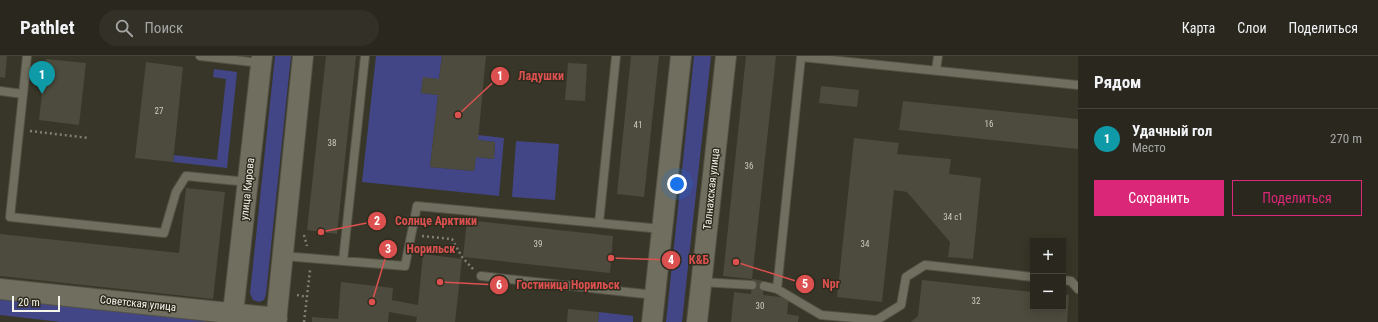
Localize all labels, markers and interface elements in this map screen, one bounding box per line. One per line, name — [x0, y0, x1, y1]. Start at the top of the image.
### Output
search box — [99, 10, 379, 46]
text: Pathlet — [20, 16, 75, 39]
icon: search — [113, 17, 135, 39]
text: Поиск — [145, 19, 183, 37]
text: Карта — [1182, 20, 1215, 36]
text: Слои — [1237, 20, 1267, 36]
text: Поделиться — [1289, 20, 1358, 36]
pin: 1 — [29, 61, 55, 94]
callout: Ладушки — [490, 64, 572, 88]
text: 1 — [497, 69, 503, 83]
text: Ладушки — [518, 69, 564, 83]
text: Рядом — [1094, 72, 1141, 92]
house number: 27 — [155, 106, 164, 116]
house number: 16 — [985, 119, 993, 129]
house number: 41 — [634, 120, 642, 130]
text: Удачный гол — [1132, 122, 1212, 140]
text: 1 — [1104, 131, 1110, 146]
text: 270 m — [1330, 131, 1362, 146]
house number: 38 — [328, 138, 336, 148]
text: Место — [1132, 140, 1166, 155]
street label: Талнахская улица — [701, 148, 722, 230]
street label: улица Кирова — [238, 157, 257, 221]
house number: 36 — [745, 161, 753, 171]
your location — [667, 174, 687, 194]
button: Сохранить — [1094, 180, 1224, 216]
button: Поделиться — [1232, 180, 1362, 216]
callout: Солнце Арктики — [367, 209, 485, 233]
house number: 34 с1 — [943, 212, 963, 222]
text: 2 — [374, 214, 380, 228]
text: Солнце Арктики — [395, 214, 477, 228]
callout: Норильск — [378, 237, 463, 261]
map controls — [1030, 238, 1066, 310]
button: + — [1030, 238, 1066, 274]
house number: 39 — [534, 239, 542, 249]
house number: 34 — [861, 239, 870, 249]
text: 3 — [385, 242, 391, 256]
text: Норильск — [407, 242, 455, 256]
callout: К&Б — [661, 248, 718, 272]
text: 4 — [668, 253, 674, 267]
text: К&Б — [689, 253, 710, 267]
callout: Npr — [795, 272, 848, 296]
callout: Гостиница Норильск — [489, 273, 628, 297]
button: − — [1030, 274, 1066, 310]
text: 5 — [802, 277, 808, 291]
text: Npr — [822, 277, 840, 291]
text: 6 — [496, 278, 502, 292]
text: Гостиница Норильск — [516, 278, 620, 292]
street label: Советская улица — [99, 293, 177, 314]
scale bar — [12, 294, 60, 313]
text: 20 m — [18, 296, 40, 309]
house number: 32 — [972, 296, 981, 306]
house number: 30 — [756, 301, 764, 311]

